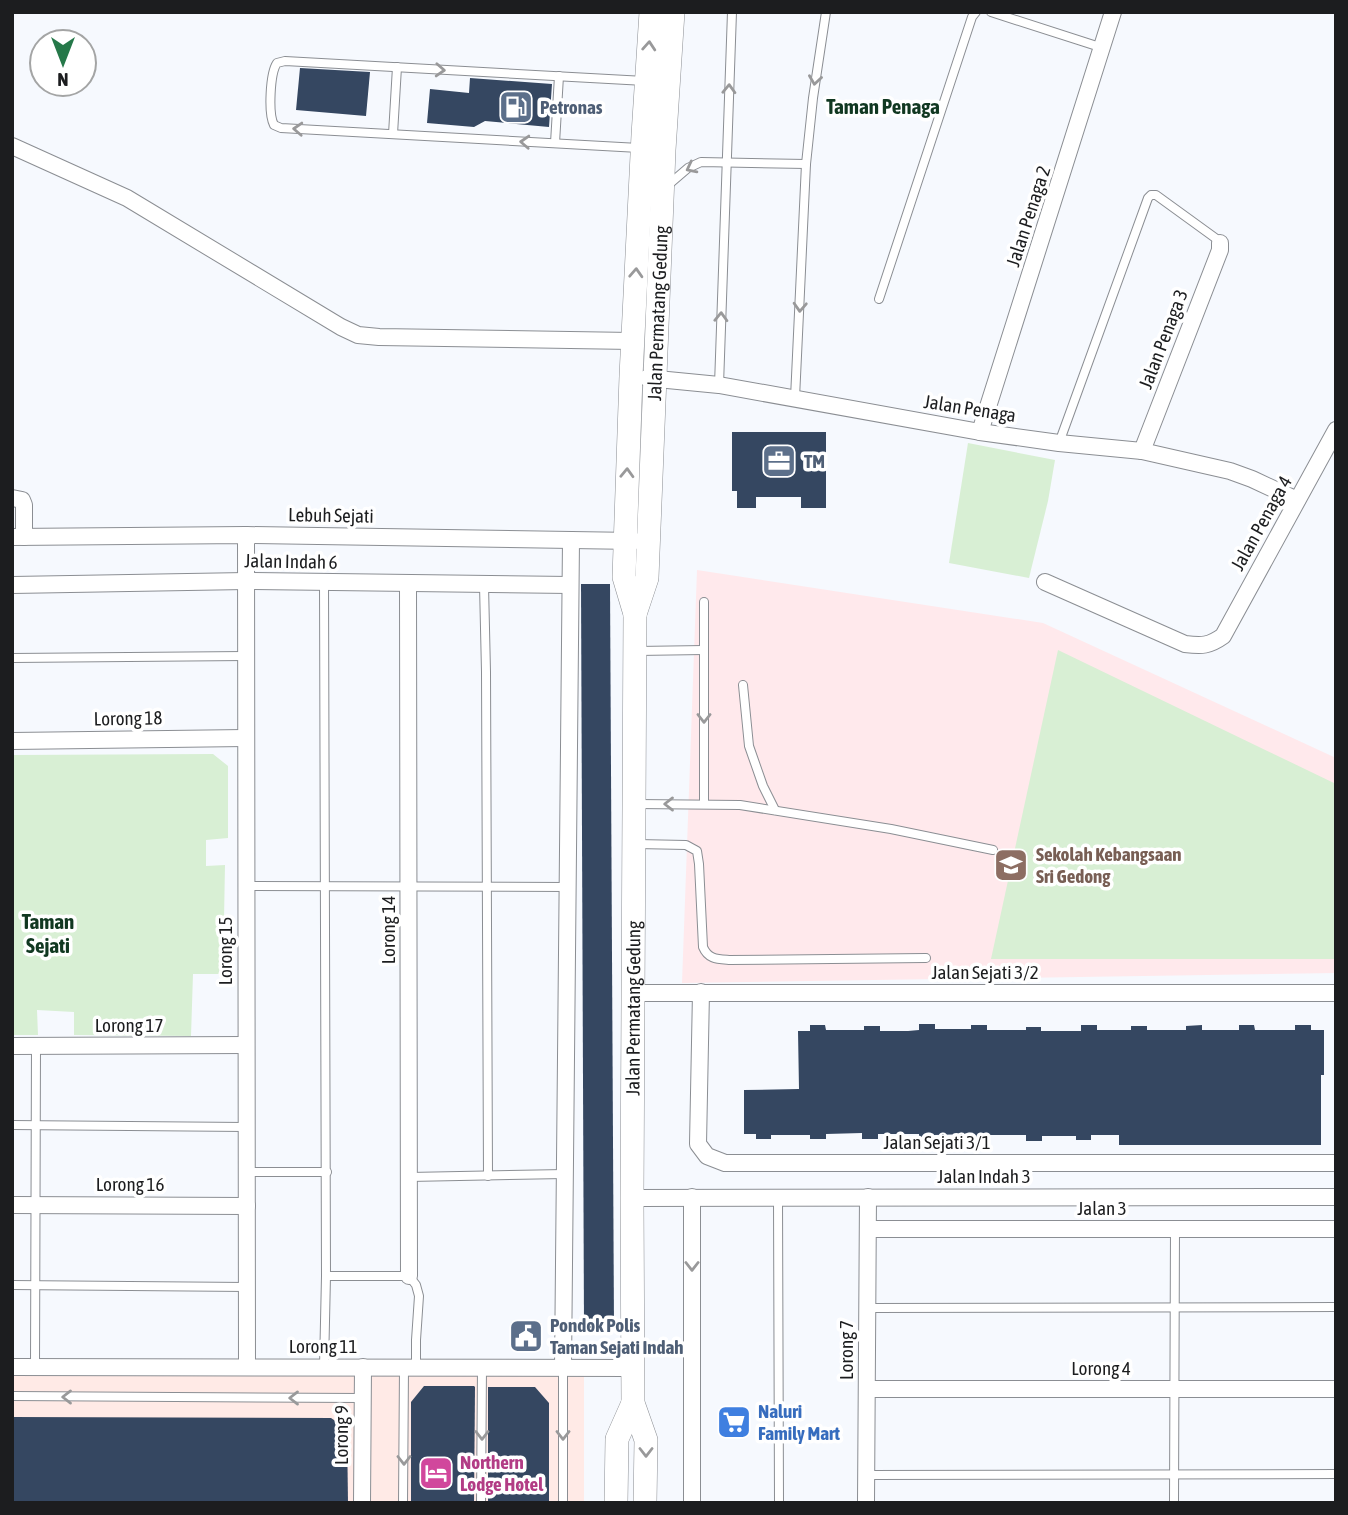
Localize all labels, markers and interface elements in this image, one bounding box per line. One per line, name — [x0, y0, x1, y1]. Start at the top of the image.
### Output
north arrow — [28, 28, 98, 98]
one-way arrow — [641, 40, 656, 51]
one-way arrow — [434, 62, 445, 77]
text: N — [57, 69, 69, 91]
one-way arrow — [808, 74, 823, 86]
one-way arrow — [721, 84, 736, 95]
fuel station icon: Petronas — [497, 88, 535, 126]
district label: Taman Penaga — [826, 94, 940, 118]
place label: Petronas — [540, 96, 603, 118]
one-way arrow — [292, 122, 303, 137]
one-way arrow — [519, 134, 530, 149]
one-way arrow — [686, 159, 698, 173]
street label: Jalan Penaga 2 — [1001, 163, 1055, 269]
street label: Jalan Permatang Gedung — [643, 224, 672, 401]
one-way arrow — [628, 267, 643, 278]
street label: Jalan Penaga 3 — [1134, 286, 1192, 392]
one-way arrow — [792, 301, 807, 312]
one-way arrow — [713, 311, 728, 322]
street label: Jalan Penaga — [922, 390, 1018, 426]
office icon: TM — [760, 442, 798, 480]
place label: TM — [804, 450, 825, 472]
one-way arrow — [620, 467, 635, 478]
street label: Jalan Penaga 4 — [1226, 472, 1296, 574]
street label: Lebuh Sejati — [288, 503, 374, 527]
street label: Jalan Indah 6 — [244, 549, 338, 573]
street label: Lorong 18 — [93, 706, 163, 730]
one-way arrow — [696, 713, 712, 724]
one-way arrow — [663, 796, 673, 812]
place label: Sekolah Kebangsaan Sri Gedong — [1036, 843, 1182, 887]
school or university icon: Sekolah Kebangsaan Sri Gedong — [992, 846, 1030, 884]
street label: Lorong 14 — [377, 896, 399, 964]
district label: Taman Sejati — [22, 909, 74, 957]
street label: Lorong 15 — [214, 917, 236, 985]
street label: Jalan Permatang Gedung — [622, 920, 644, 1096]
street label: Jalan Sejati 3/2 — [931, 961, 1039, 983]
street label: Lorong 17 — [95, 1014, 163, 1036]
street label: Jalan Sejati 3/1 — [883, 1131, 991, 1153]
street label: Jalan Indah 3 — [937, 1165, 1031, 1187]
street label: Lorong 16 — [96, 1173, 164, 1195]
street label: Jalan 3 — [1077, 1197, 1127, 1219]
one-way arrow — [684, 1261, 700, 1271]
place label: Pondok Polis Taman Sejati Indah — [550, 1314, 684, 1358]
public building icon: Pondok Polis Taman Sejati Indah — [507, 1317, 545, 1355]
street label: Lorong 7 — [835, 1320, 857, 1380]
street label: Lorong 11 — [289, 1335, 357, 1357]
street label: Lorong 4 — [1071, 1357, 1131, 1379]
one-way arrow — [61, 1389, 71, 1405]
one-way arrow — [288, 1390, 299, 1406]
place label: Naluri Family Mart — [758, 1400, 840, 1444]
supermarket icon: Naluri Family Mart — [715, 1403, 753, 1441]
street label: Lorong 9 — [330, 1405, 352, 1465]
one-way arrow — [474, 1430, 489, 1441]
one-way arrow — [555, 1430, 571, 1441]
one-way arrow — [638, 1447, 654, 1457]
place label: Northern Lodge Hotel — [460, 1451, 544, 1495]
one-way arrow — [396, 1454, 411, 1465]
hotel icon: Northern Lodge Hotel — [417, 1454, 455, 1492]

